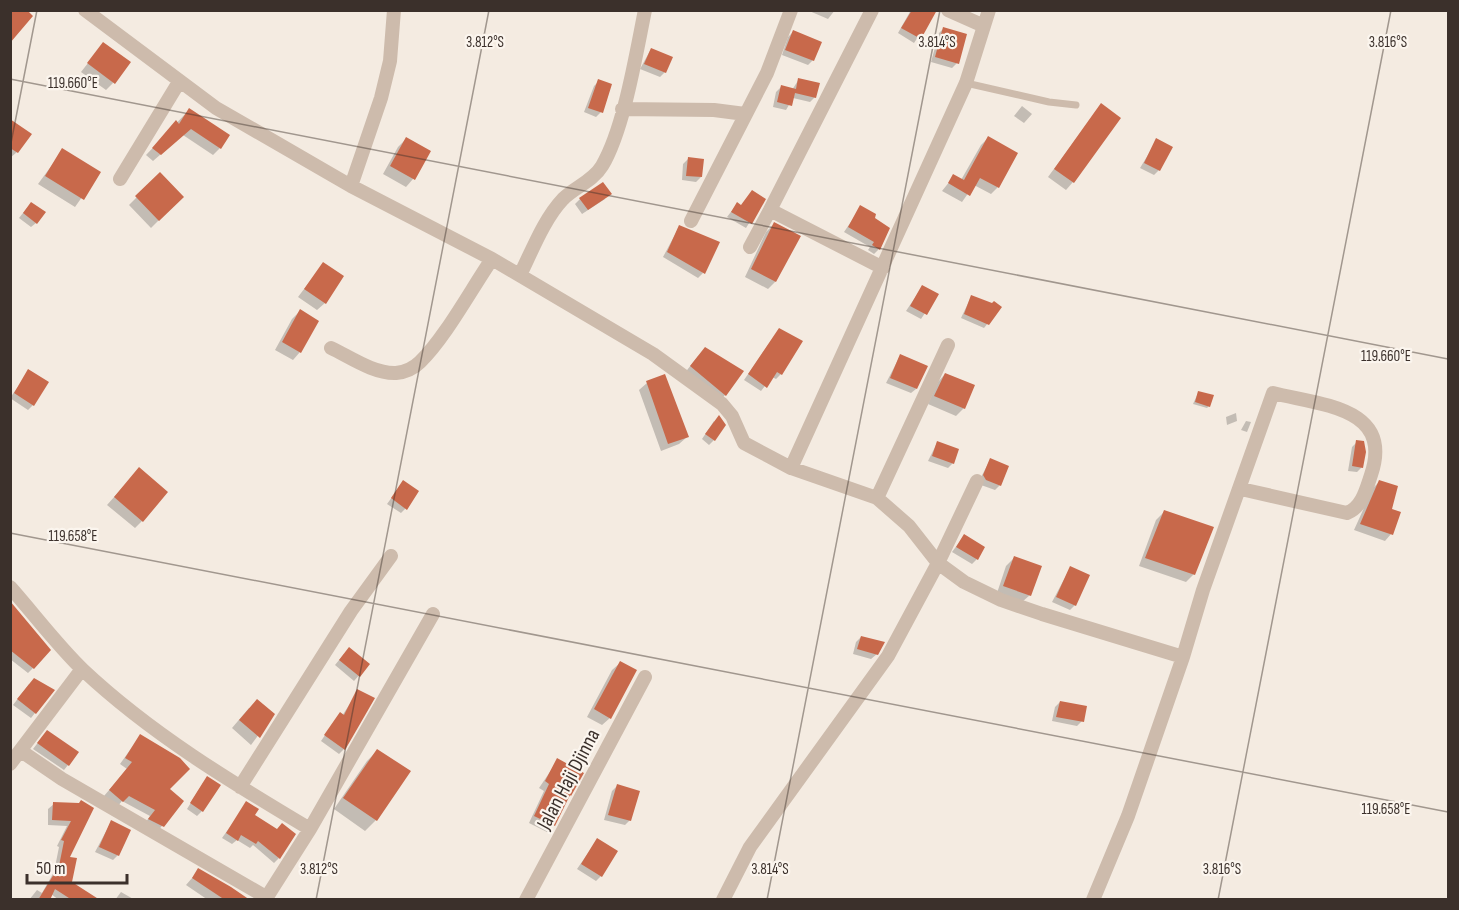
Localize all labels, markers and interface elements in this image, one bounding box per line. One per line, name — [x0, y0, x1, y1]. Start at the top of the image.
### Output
text: 3.812°S — [466, 33, 504, 52]
text: 3.814°S — [918, 33, 956, 52]
text: 3.816°S — [1369, 33, 1407, 52]
text: 119.660°E — [48, 74, 98, 93]
text: 119.660°E — [1361, 347, 1411, 366]
text: 119.658°E — [49, 527, 97, 546]
street label: Jalan Haji Djinna — [531, 725, 605, 835]
text: 119.658°E — [1362, 800, 1410, 819]
scale bar — [27, 847, 128, 885]
text: 50 m — [36, 858, 66, 879]
text: 3.812°S — [300, 860, 338, 879]
text: 3.814°S — [751, 860, 789, 879]
text: 3.816°S — [1203, 860, 1241, 879]

